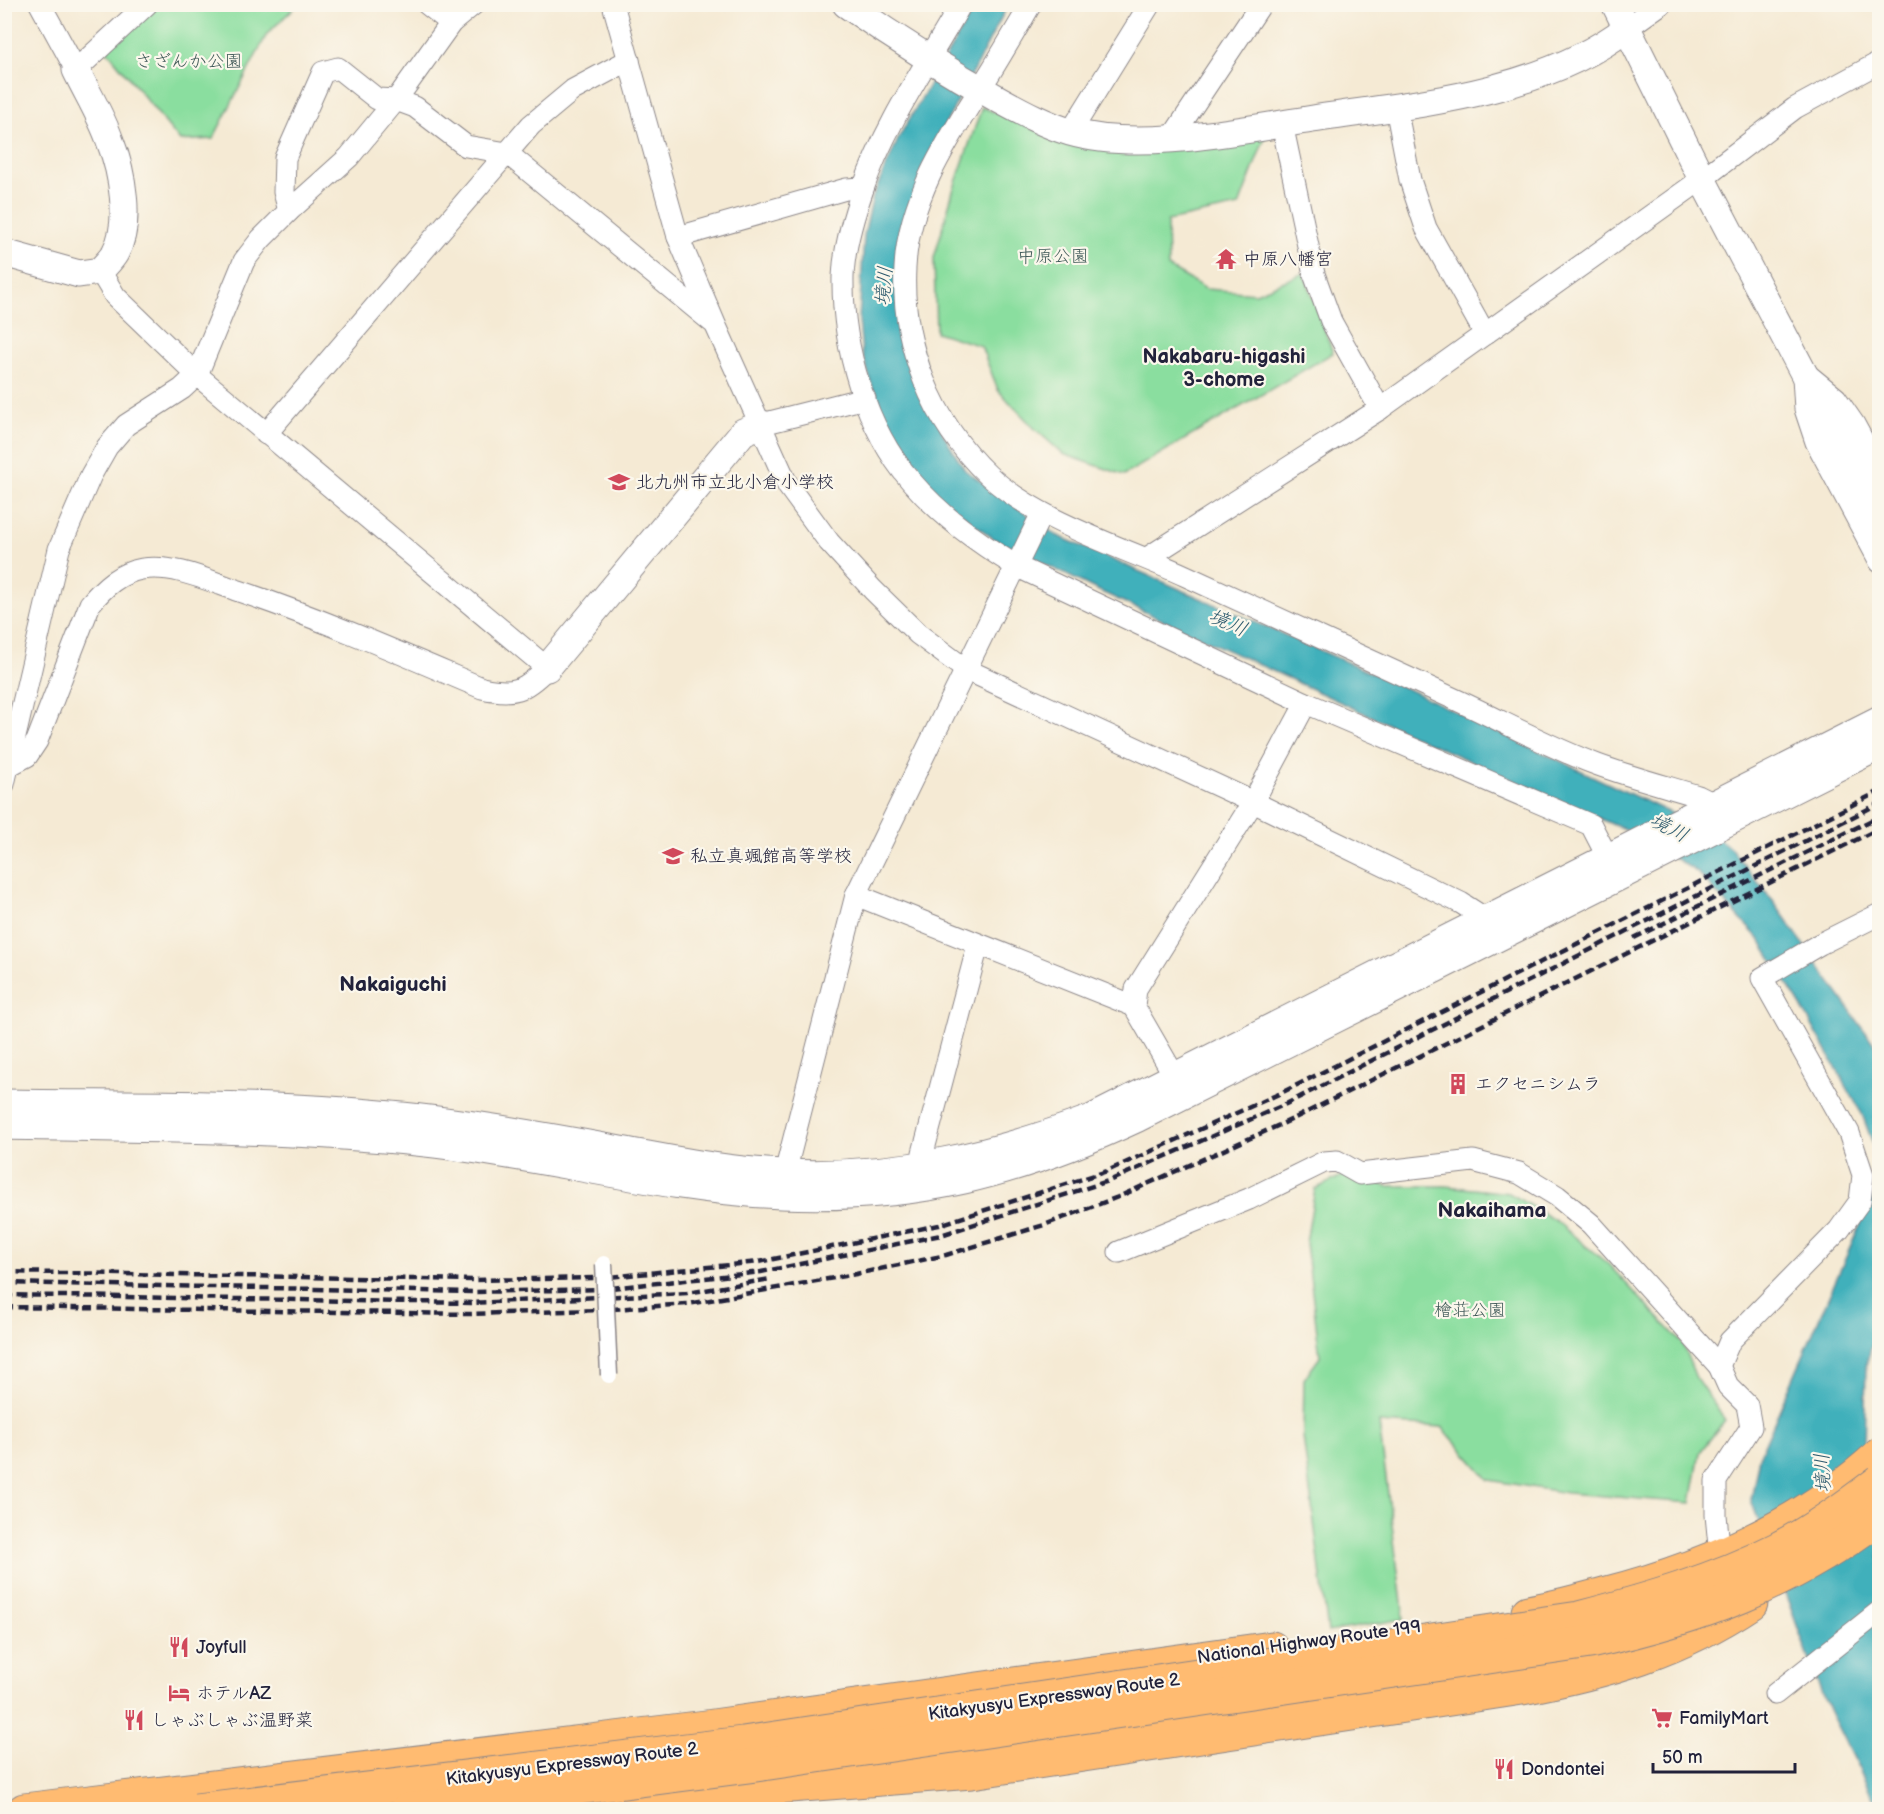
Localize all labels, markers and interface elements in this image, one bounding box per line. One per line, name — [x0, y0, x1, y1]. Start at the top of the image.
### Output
park label: さざんか公園 — [135, 51, 243, 72]
park label: 中原公園 — [1017, 246, 1089, 267]
temple icon: 中原八幡宮 — [1214, 247, 1238, 271]
place label: 中原八幡宮 — [1243, 249, 1333, 270]
water label: 境川 — [870, 265, 898, 307]
district label: Nakabaru-higashi 3-chome — [1143, 345, 1305, 392]
school or university icon: 北九州市立北小倉小学校 — [607, 470, 631, 494]
place label: 北九州市立北小倉小学校 — [636, 472, 834, 493]
water label: 境川 — [1205, 604, 1251, 642]
water label: 境川 — [1646, 808, 1692, 848]
school or university icon: 私立真颯館高等学校 — [661, 844, 685, 868]
place label: 私立真颯館高等学校 — [690, 846, 852, 867]
district label: Nakaiguchi — [339, 972, 447, 997]
building icon: エクセニシムラ — [1446, 1072, 1470, 1096]
place label: エクセニシムラ — [1475, 1074, 1601, 1095]
district label: Nakaihama — [1437, 1198, 1547, 1223]
park label: 檜荘公園 — [1434, 1300, 1506, 1321]
water label: 境川 — [1810, 1452, 1836, 1494]
street label: National Highway Route 199 — [1196, 1616, 1422, 1668]
restaurant icon: Joyfull — [167, 1635, 191, 1659]
place label: Joyfull — [196, 1637, 246, 1658]
street label: Kitakyusyu Expressway Route 2 — [927, 1669, 1181, 1725]
hotel icon: ホテルAZ — [167, 1681, 191, 1705]
place label: ホテルAZ — [196, 1683, 271, 1704]
supermarket icon: FamilyMart — [1650, 1706, 1674, 1730]
restaurant icon: しゃぶしゃぶ温野菜 — [122, 1708, 146, 1732]
place label: FamilyMart — [1679, 1708, 1769, 1729]
place label: しゃぶしゃぶ温野菜 — [151, 1710, 313, 1731]
scale bar — [1653, 1736, 1796, 1774]
street label: Kitakyusyu Expressway Route 2 — [445, 1738, 700, 1790]
text: 50 m — [1662, 1747, 1703, 1768]
restaurant icon: Dondontei — [1492, 1757, 1516, 1781]
place label: Dondontei — [1521, 1759, 1605, 1780]

